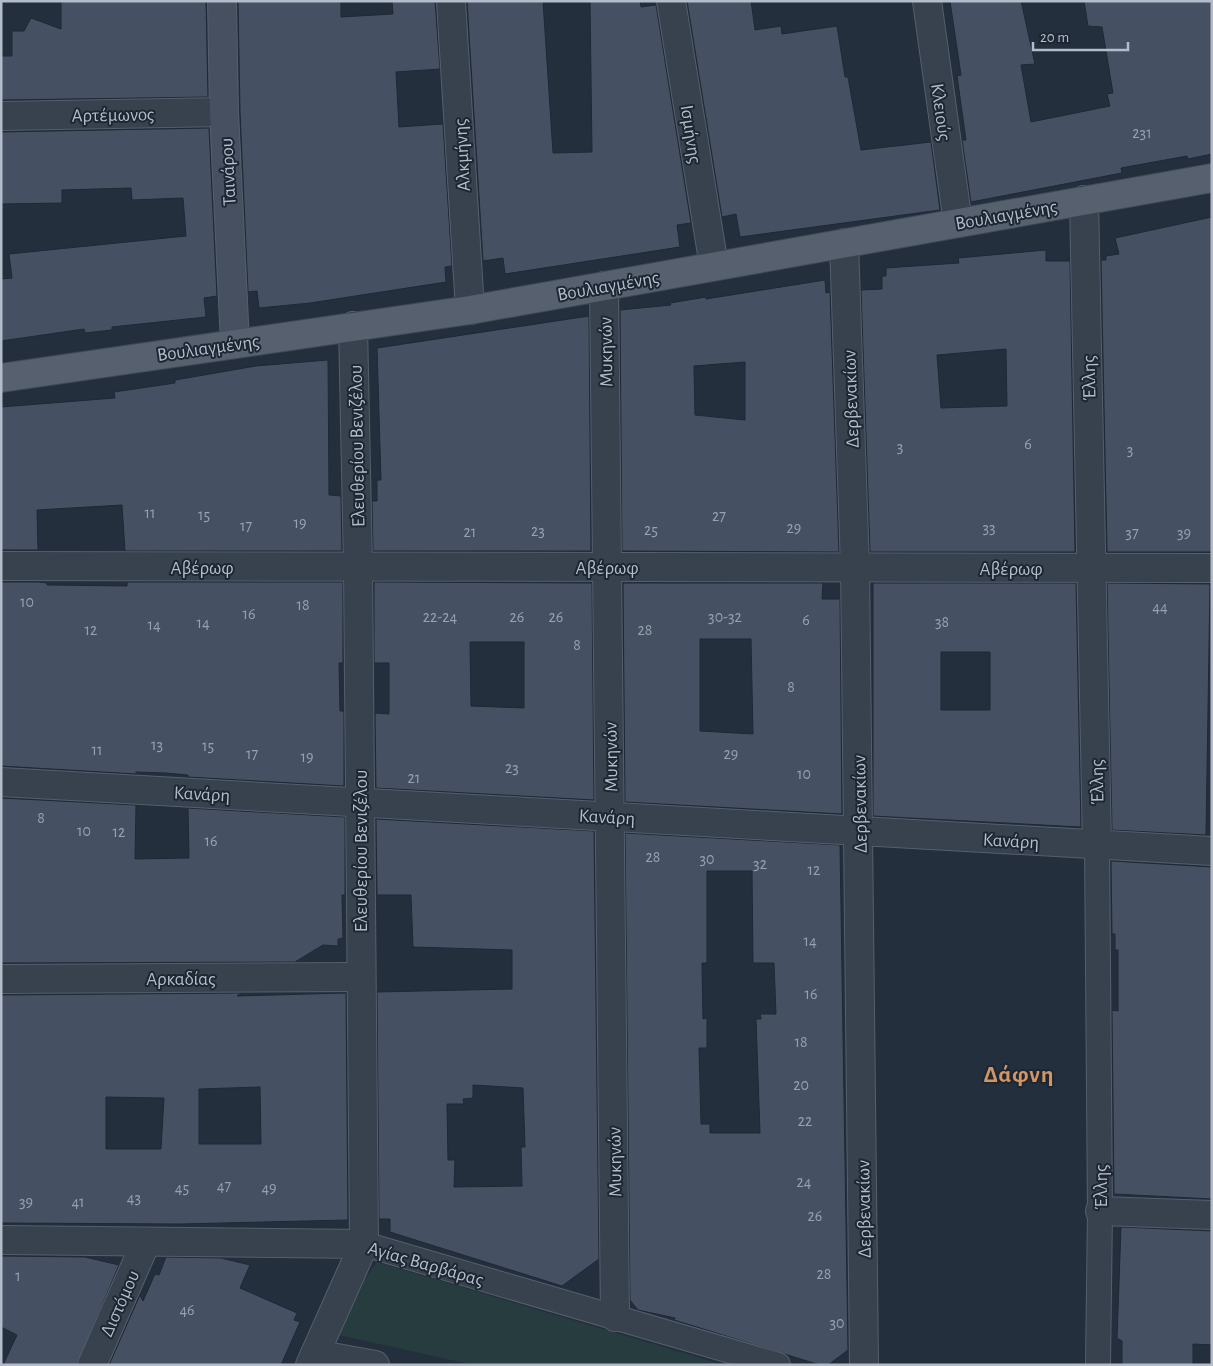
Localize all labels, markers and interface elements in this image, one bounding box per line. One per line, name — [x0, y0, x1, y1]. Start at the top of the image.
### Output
scale bar — [1033, 20, 1128, 52]
text: 20 m — [1040, 30, 1069, 45]
street label: Κλειούς — [927, 82, 954, 142]
street label: Ισμήνης — [677, 104, 705, 165]
street label: Αρτέμωνος — [72, 105, 155, 126]
street label: Αλκμήνης — [451, 118, 474, 192]
house number: 231 — [1132, 125, 1152, 141]
street label: Ταινάρου — [217, 137, 240, 206]
street label: Βουλιαγμένης — [954, 197, 1059, 234]
street label: Βουλιαγμένης — [556, 268, 661, 305]
street label: Μυκηνών — [596, 317, 617, 387]
street label: Βουλιαγμένης — [156, 332, 261, 365]
street label: Δερβενακίων — [840, 350, 863, 448]
street label: Έλλης — [1080, 355, 1099, 401]
street label: Ελευθερίου Βενιζέλου — [347, 365, 368, 527]
house number: 6 — [1024, 436, 1032, 452]
house number: 3 — [897, 439, 903, 455]
house number: 3 — [1127, 442, 1133, 458]
house number: 11 — [144, 505, 156, 521]
house number: 15 — [198, 507, 210, 523]
house number: 27 — [712, 508, 726, 524]
house number: 19 — [293, 515, 307, 531]
house number: 17 — [240, 518, 252, 534]
house number: 29 — [787, 520, 801, 536]
house number: 33 — [982, 520, 996, 536]
house number: 25 — [644, 522, 658, 538]
house number: 23 — [531, 523, 545, 539]
house number: 21 — [464, 524, 476, 540]
house number: 37 — [1125, 525, 1139, 541]
house number: 39 — [1177, 525, 1191, 541]
street label: Αβέρωφ — [171, 559, 233, 578]
street label: Αβέρωφ — [576, 559, 638, 578]
street label: Αβέρωφ — [980, 560, 1042, 579]
house number: 10 — [20, 594, 34, 610]
house number: 18 — [296, 597, 310, 613]
house number: 44 — [1152, 599, 1168, 615]
house number: 16 — [242, 606, 256, 622]
house number: 22-24 — [423, 609, 458, 625]
house number: 26 — [510, 609, 524, 625]
house number: 26 — [549, 609, 563, 625]
house number: 30-32 — [708, 609, 742, 625]
house number: 6 — [802, 612, 810, 628]
house number: 38 — [935, 614, 949, 630]
house number: 14 — [196, 615, 210, 631]
house number: 14 — [147, 617, 161, 633]
house number: 12 — [85, 622, 97, 638]
house number: 28 — [638, 622, 652, 638]
house number: 8 — [573, 637, 581, 653]
house number: 8 — [787, 679, 795, 695]
street label: Μυκηνών — [601, 722, 622, 792]
house number: 13 — [151, 737, 163, 753]
house number: 15 — [202, 738, 214, 754]
house number: 11 — [91, 742, 103, 758]
house number: 17 — [246, 746, 258, 762]
house number: 29 — [724, 746, 738, 762]
house number: 19 — [300, 749, 314, 765]
street label: Δερβενακίων — [850, 755, 871, 853]
street label: Έλλης — [1088, 759, 1107, 805]
house number: 23 — [505, 760, 519, 776]
house number: 10 — [797, 766, 811, 782]
street label: Ελευθερίου Βενιζέλου — [352, 770, 371, 932]
house number: 21 — [408, 770, 420, 786]
street label: Κανάρη — [173, 784, 231, 805]
street label: Κανάρη — [578, 807, 636, 828]
house number: 8 — [37, 810, 45, 826]
house number: 10 — [77, 823, 91, 839]
house number: 12 — [113, 824, 125, 840]
street label: Κανάρη — [982, 831, 1040, 852]
house number: 16 — [204, 833, 218, 849]
house number: 28 — [646, 849, 660, 865]
house number: 30 — [699, 851, 715, 867]
house number: 32 — [753, 856, 767, 872]
house number: 12 — [808, 862, 820, 878]
house number: 14 — [803, 933, 817, 949]
street label: Αρκαδίας — [146, 970, 216, 989]
house number: 16 — [804, 986, 818, 1002]
house number: 18 — [794, 1034, 808, 1050]
district label: Δάφνη — [984, 1063, 1054, 1087]
house number: 20 — [793, 1077, 809, 1093]
house number: 22 — [798, 1113, 812, 1129]
street label: Μυκηνών — [605, 1127, 626, 1197]
street label: Δερβενακίων — [854, 1160, 875, 1258]
street label: Έλλης — [1092, 1164, 1111, 1210]
house number: 24 — [797, 1174, 812, 1190]
house number: 47 — [217, 1178, 232, 1194]
house number: 45 — [175, 1180, 189, 1196]
house number: 49 — [261, 1180, 277, 1196]
house number: 43 — [127, 1190, 141, 1206]
house number: 39 — [19, 1194, 33, 1210]
house number: 41 — [71, 1194, 85, 1210]
house number: 26 — [808, 1208, 822, 1224]
street label: Αγίας Βαρβάρας — [366, 1239, 486, 1290]
house number: 28 — [817, 1266, 831, 1282]
house number: 1 — [15, 1268, 21, 1284]
street label: Διστόμου — [97, 1268, 143, 1340]
house number: 46 — [179, 1302, 195, 1318]
house number: 30 — [829, 1315, 845, 1331]

